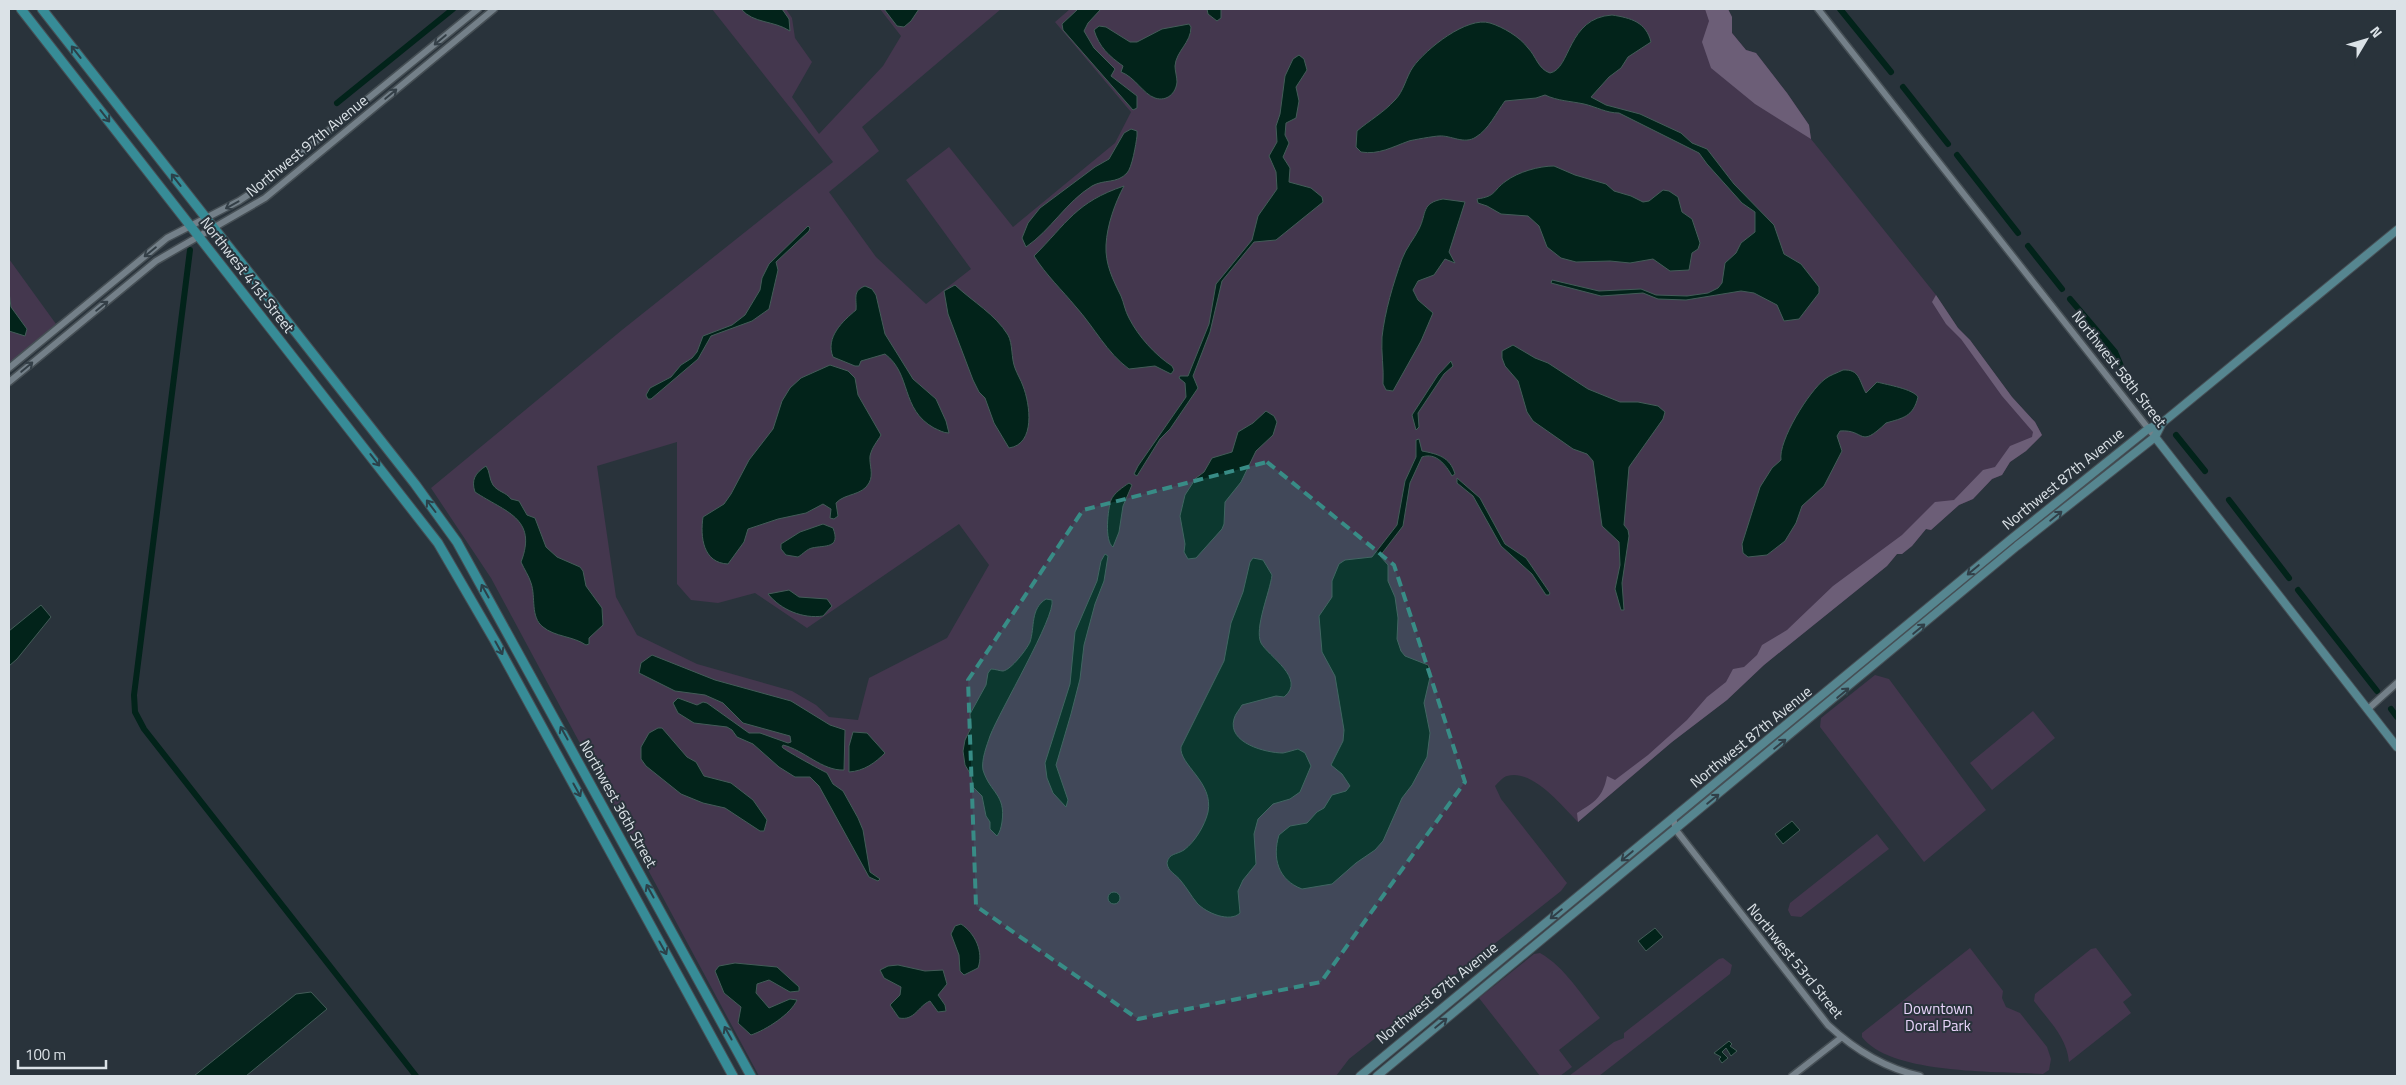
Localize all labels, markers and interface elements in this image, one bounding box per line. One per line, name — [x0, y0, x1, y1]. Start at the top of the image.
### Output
north arrow — [2341, 15, 2391, 65]
text: N — [2365, 21, 2388, 42]
one-way arrow — [434, 34, 447, 45]
one-way arrow — [71, 45, 81, 59]
one-way arrow — [385, 88, 398, 100]
street label: Northwest 97th Avenue — [241, 89, 373, 202]
one-way arrow — [100, 109, 111, 122]
one-way arrow — [171, 173, 181, 187]
one-way arrow — [225, 200, 240, 210]
street label: Northwest 41st Street — [195, 212, 301, 338]
one-way arrow — [144, 246, 157, 258]
one-way arrow — [95, 300, 108, 311]
street label: Northwest 58th Street — [2066, 305, 2173, 433]
one-way arrow — [20, 362, 33, 373]
street label: Northwest 87th Avenue — [1997, 422, 2129, 535]
one-way arrow — [370, 453, 380, 467]
one-way arrow — [426, 499, 436, 513]
one-way arrow — [2049, 511, 2062, 522]
one-way arrow — [1967, 564, 1980, 575]
one-way arrow — [480, 584, 490, 598]
one-way arrow — [1912, 624, 1925, 635]
one-way arrow — [494, 640, 504, 655]
street label: Northwest 87th Avenue — [1685, 680, 1817, 793]
one-way arrow — [1836, 687, 1849, 698]
one-way arrow — [558, 726, 568, 741]
street label: Northwest 36th Street — [574, 736, 664, 873]
one-way arrow — [1773, 739, 1786, 750]
one-way arrow — [572, 783, 582, 798]
one-way arrow — [1706, 793, 1719, 804]
one-way arrow — [1621, 850, 1634, 861]
one-way arrow — [645, 884, 654, 899]
street label: Northwest 53rd Street — [1742, 898, 1850, 1024]
one-way arrow — [1550, 909, 1563, 920]
street label: Northwest 87th Avenue — [1371, 936, 1503, 1049]
one-way arrow — [658, 941, 668, 956]
park label: Downtown Doral Park — [1903, 997, 1973, 1037]
one-way arrow — [1434, 1018, 1447, 1029]
one-way arrow — [723, 1026, 733, 1041]
scale bar — [18, 1038, 105, 1070]
text: 100 m — [25, 1043, 66, 1066]

